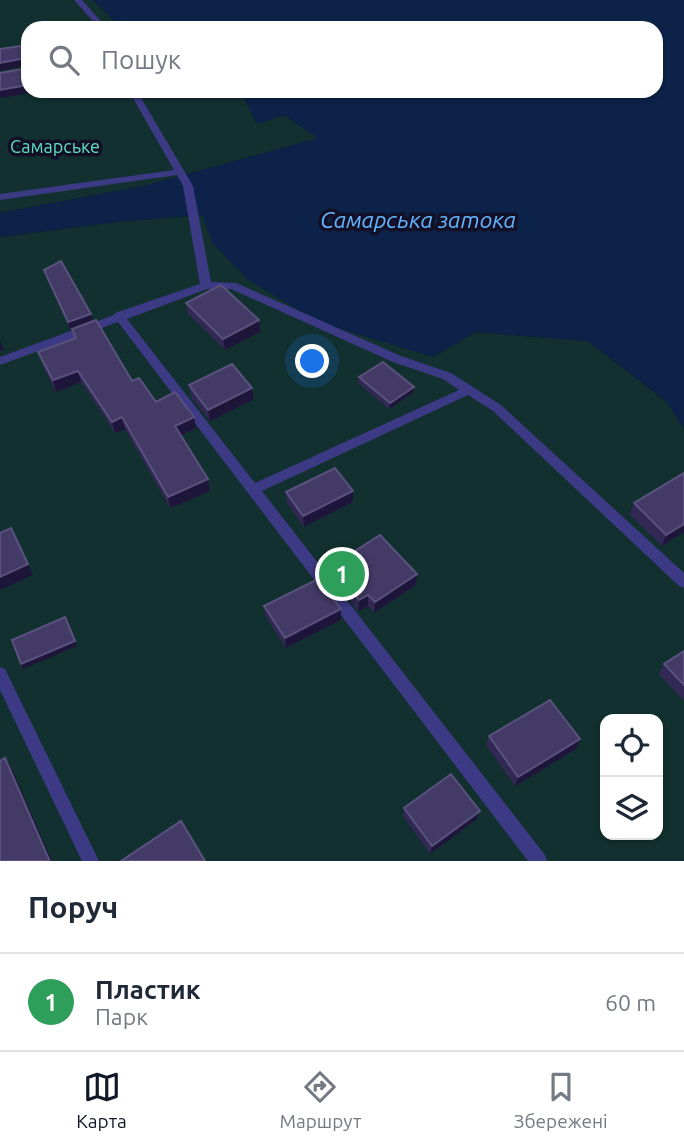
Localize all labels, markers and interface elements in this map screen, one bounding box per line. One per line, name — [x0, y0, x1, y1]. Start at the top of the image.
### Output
search box — [21, 21, 663, 98]
icon: search — [45, 41, 83, 79]
text: Пошук — [101, 45, 181, 74]
park label: Самарське — [10, 136, 100, 156]
water label: Самарська затока — [320, 207, 516, 232]
your location — [295, 344, 329, 378]
pin: 1 — [319, 548, 365, 600]
map controls — [600, 714, 663, 840]
button: locate — [600, 714, 663, 777]
button: layers — [600, 777, 663, 840]
text: Поруч — [28, 890, 118, 924]
text: Пластик — [95, 975, 201, 1004]
text: 1 — [45, 990, 57, 1015]
text: 60 m — [605, 990, 656, 1015]
text: Парк — [95, 1004, 148, 1029]
tab: Карта — [76, 1068, 127, 1132]
tab: Маршрут — [279, 1068, 361, 1132]
tab: Збережені — [514, 1068, 608, 1132]

